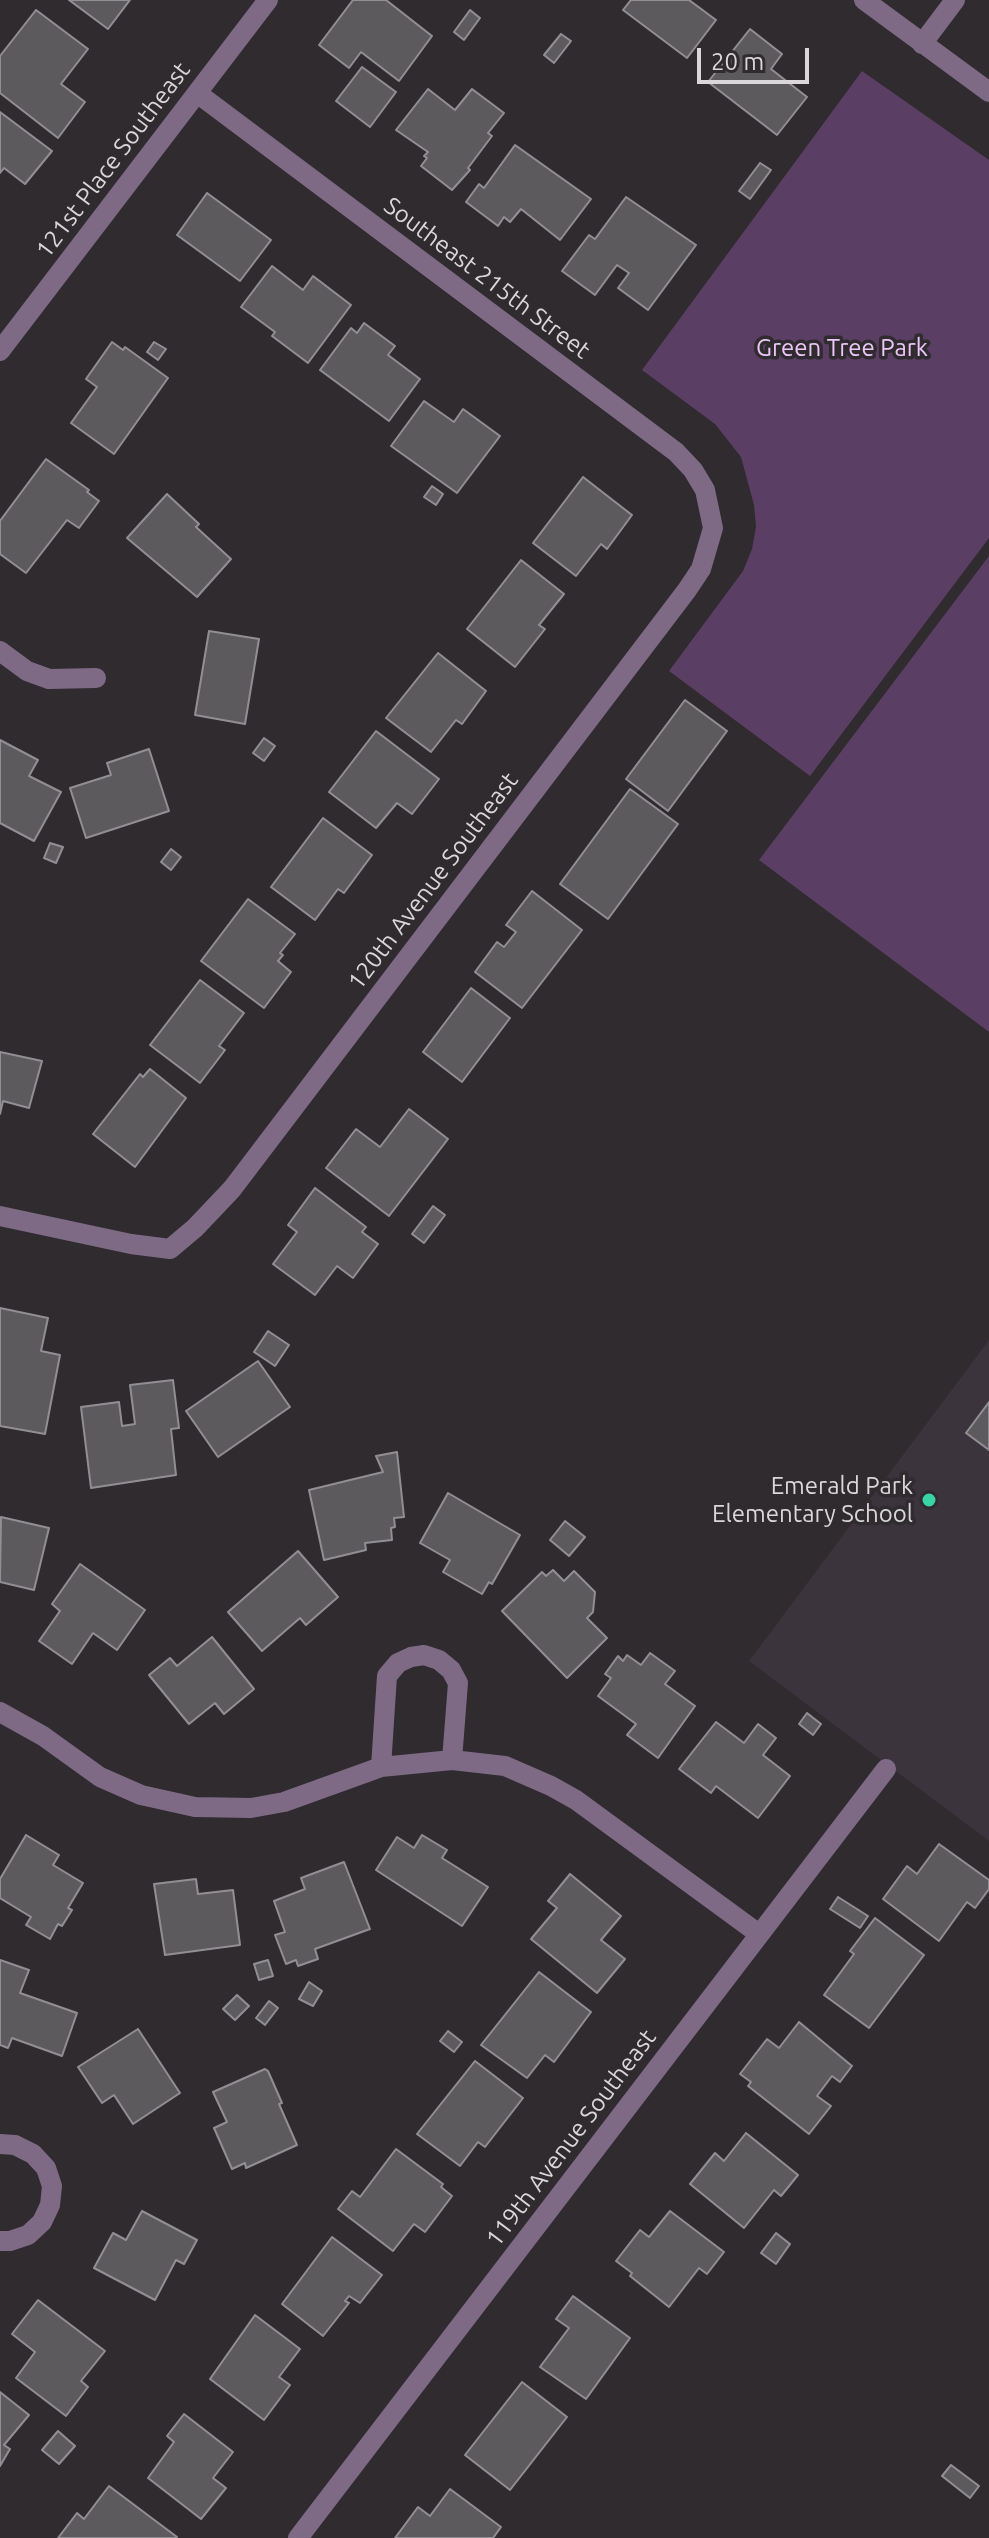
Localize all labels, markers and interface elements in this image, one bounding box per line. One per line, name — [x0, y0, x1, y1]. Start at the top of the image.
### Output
scale bar — [701, 32, 813, 82]
text: 20 m — [711, 48, 764, 75]
street label: 121st Place Southeast — [30, 56, 196, 264]
street label: Southeast 215th Street — [378, 191, 596, 365]
park label: Green Tree Park — [756, 334, 928, 362]
street label: 120th Avenue Southeast — [342, 767, 524, 995]
place label: Emerald Park Elementary School — [712, 1472, 913, 1528]
marker: Emerald Park Elementary School — [920, 1491, 938, 1509]
street label: 119th Avenue Southeast — [480, 2024, 662, 2252]

